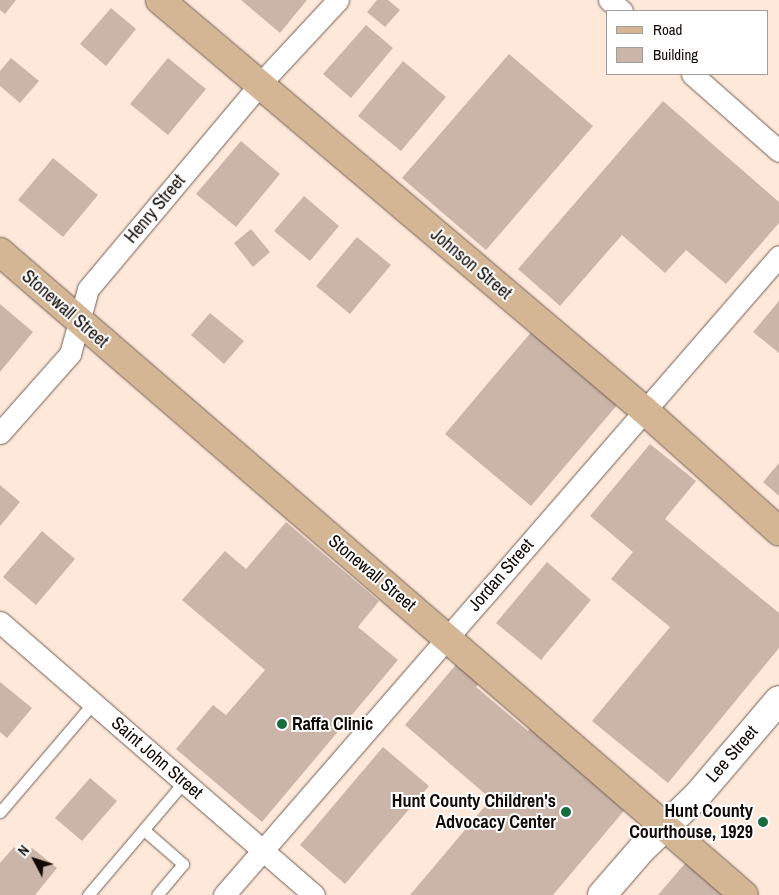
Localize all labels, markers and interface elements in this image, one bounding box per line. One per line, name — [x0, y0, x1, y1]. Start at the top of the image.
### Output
legend — [606, 10, 769, 75]
text: Road — [653, 19, 682, 40]
text: Building — [653, 44, 698, 65]
street label: Henry Street — [120, 170, 190, 248]
street label: Johnson Street — [426, 224, 516, 304]
street label: Stonewall Street — [17, 266, 113, 352]
street label: Stonewall Street — [324, 530, 420, 616]
street label: Jordan Street — [464, 534, 538, 616]
street label: Saint John Street — [107, 712, 207, 804]
place label: Raffa Clinic — [292, 713, 373, 735]
marker: Raffa Clinic — [276, 718, 288, 730]
street label: Lee Street — [702, 721, 762, 787]
place label: Hunt County Children's Advocacy Center — [392, 791, 556, 834]
place label: Hunt County Courthouse, 1929 — [629, 801, 753, 844]
marker: Hunt County Children's Advocacy Center — [560, 806, 572, 818]
marker: Hunt County Courthouse, 1929 — [757, 816, 769, 828]
north arrow — [10, 835, 60, 885]
text: N — [14, 841, 33, 859]

